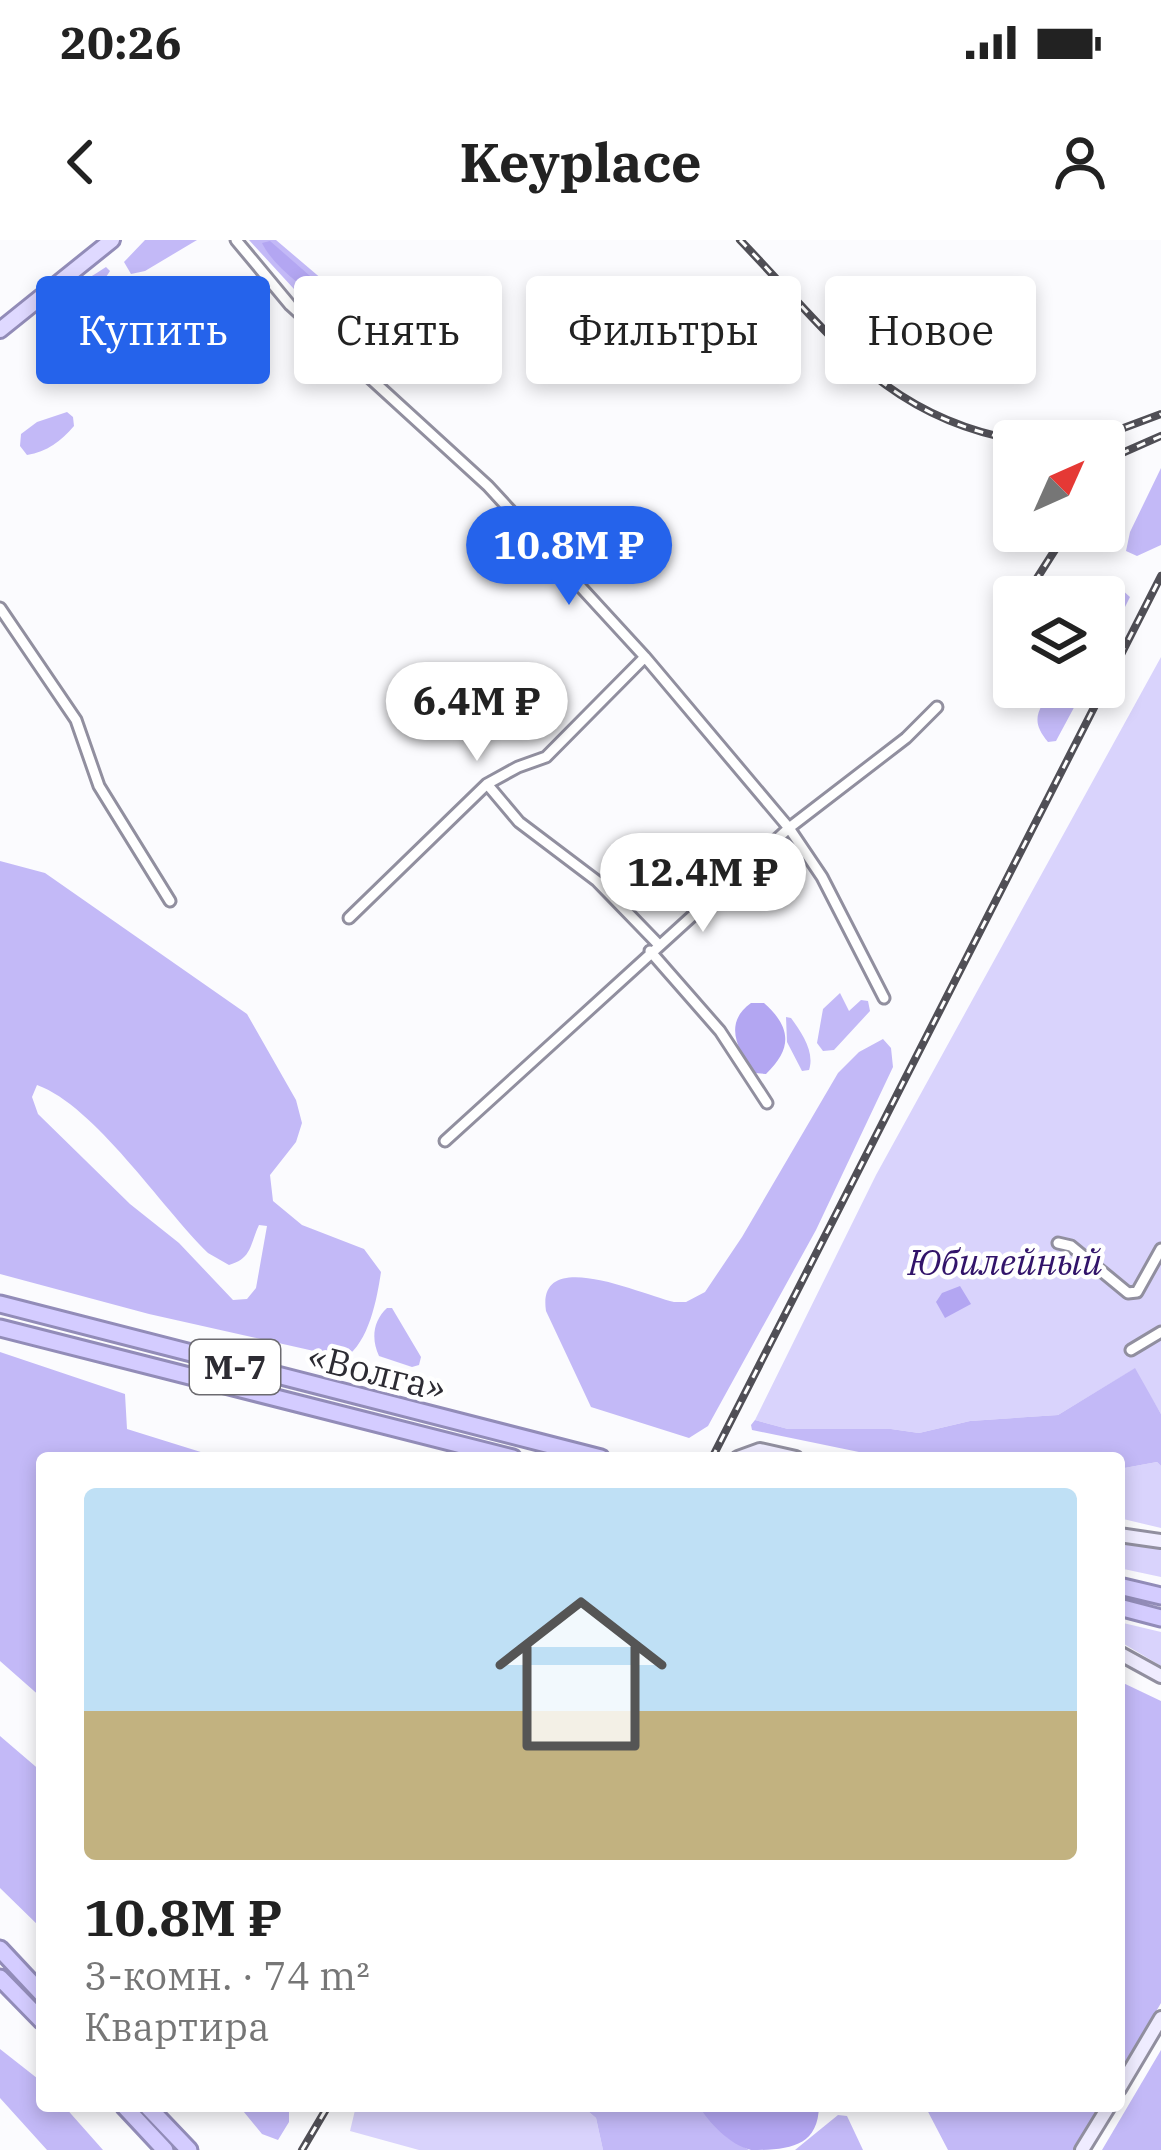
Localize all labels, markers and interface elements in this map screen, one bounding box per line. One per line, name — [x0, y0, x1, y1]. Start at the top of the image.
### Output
text: 20:26 — [60, 13, 182, 71]
text: Keyplace — [459, 127, 702, 197]
icon: back — [48, 129, 114, 195]
icon: person — [1047, 129, 1113, 195]
chip: Купить — [36, 276, 270, 384]
chip: Снять — [294, 276, 502, 384]
chip: Фильтры — [526, 276, 801, 384]
chip: Новое — [825, 276, 1036, 384]
north arrow — [993, 420, 1125, 552]
map controls — [993, 420, 1125, 708]
pin: 10.8M ₽ — [458, 506, 680, 608]
text: 10.8M ₽ — [493, 519, 645, 570]
button: layers — [993, 576, 1125, 708]
pin: 6.4M ₽ — [379, 662, 575, 764]
text: 6.4M ₽ — [413, 675, 541, 726]
pin: 12.4M ₽ — [592, 833, 814, 935]
text: 12.4M ₽ — [627, 846, 779, 897]
park label: Юбилейный — [907, 1238, 1103, 1285]
street label: «Волга» — [304, 1332, 451, 1411]
road number: М-7 — [190, 1340, 280, 1394]
icon: home — [473, 1566, 689, 1782]
text: 10.8M ₽ — [84, 1884, 283, 1950]
text: 3-комн. · 74 m² — [84, 1950, 370, 2001]
text: Квартира — [84, 2001, 270, 2052]

